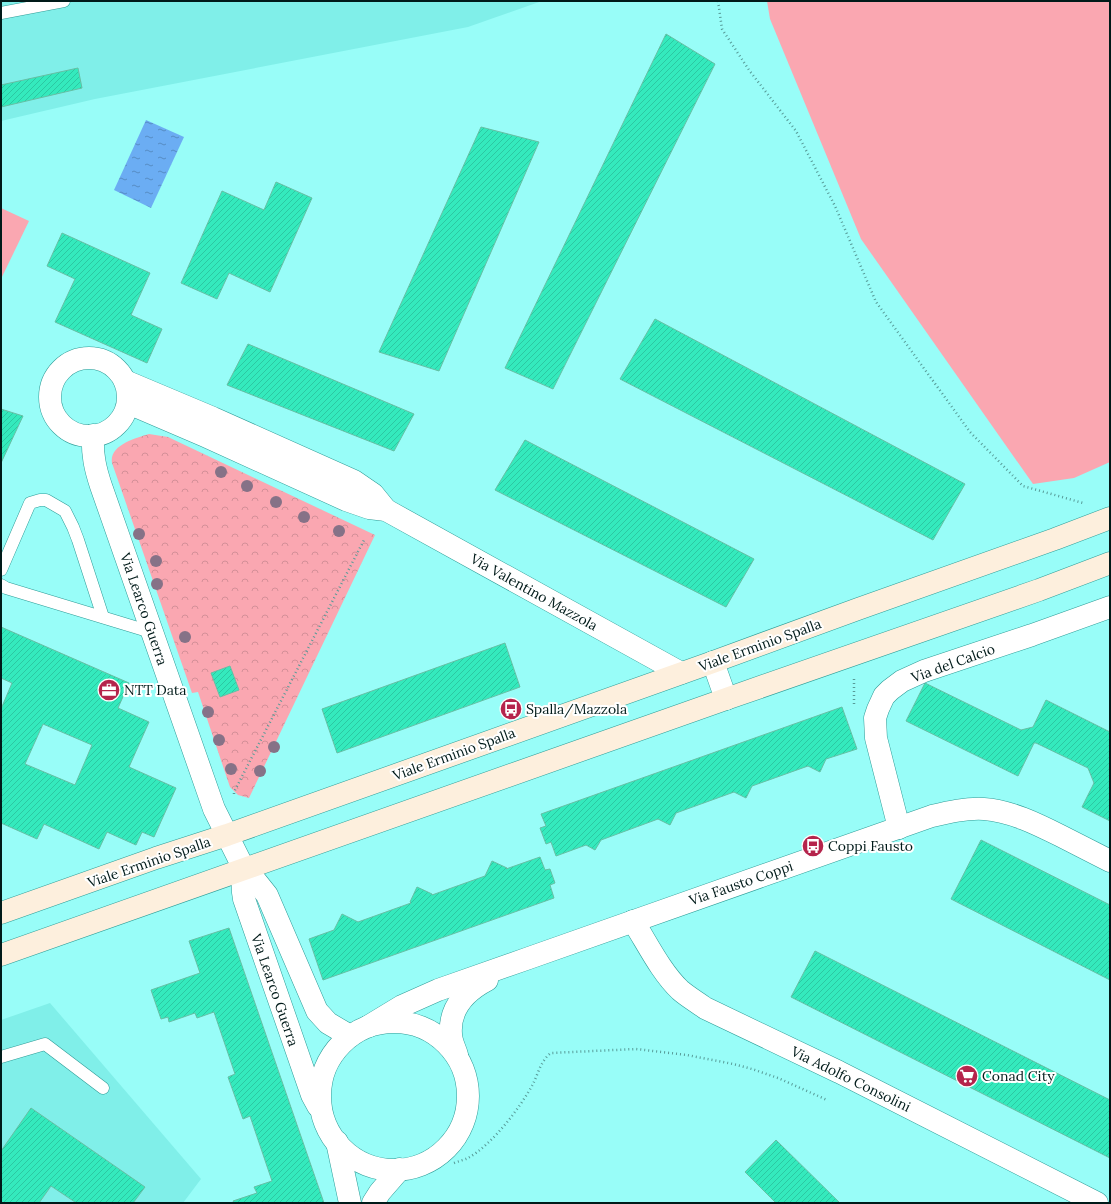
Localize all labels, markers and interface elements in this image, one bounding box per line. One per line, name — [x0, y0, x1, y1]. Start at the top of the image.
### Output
street label: Via Learco Guerra — [116, 549, 172, 668]
street label: Via Valentino Mazzola — [466, 549, 601, 634]
street label: Viale Erminio Spalla — [695, 614, 824, 676]
street label: Via del Calcio — [908, 640, 997, 687]
office icon: NTT Data — [96, 677, 122, 703]
place label: NTT Data — [124, 681, 186, 699]
bus stop icon: Spalla/Mazzola — [498, 696, 524, 722]
place label: Spalla/Mazzola — [526, 700, 627, 718]
street label: Viale Erminio Spalla — [389, 723, 518, 785]
street label: Viale Erminio Spalla — [84, 832, 213, 892]
bus stop icon: Coppi Fausto — [800, 833, 826, 859]
place label: Coppi Fausto — [828, 837, 913, 855]
street label: Via Fausto Coppi — [686, 857, 795, 910]
street label: Via Learco Guerra — [247, 930, 303, 1049]
street label: Via Adolfo Consolini — [787, 1042, 914, 1116]
supermarket icon: Conad City — [954, 1063, 980, 1089]
place label: Conad City — [982, 1067, 1055, 1085]

